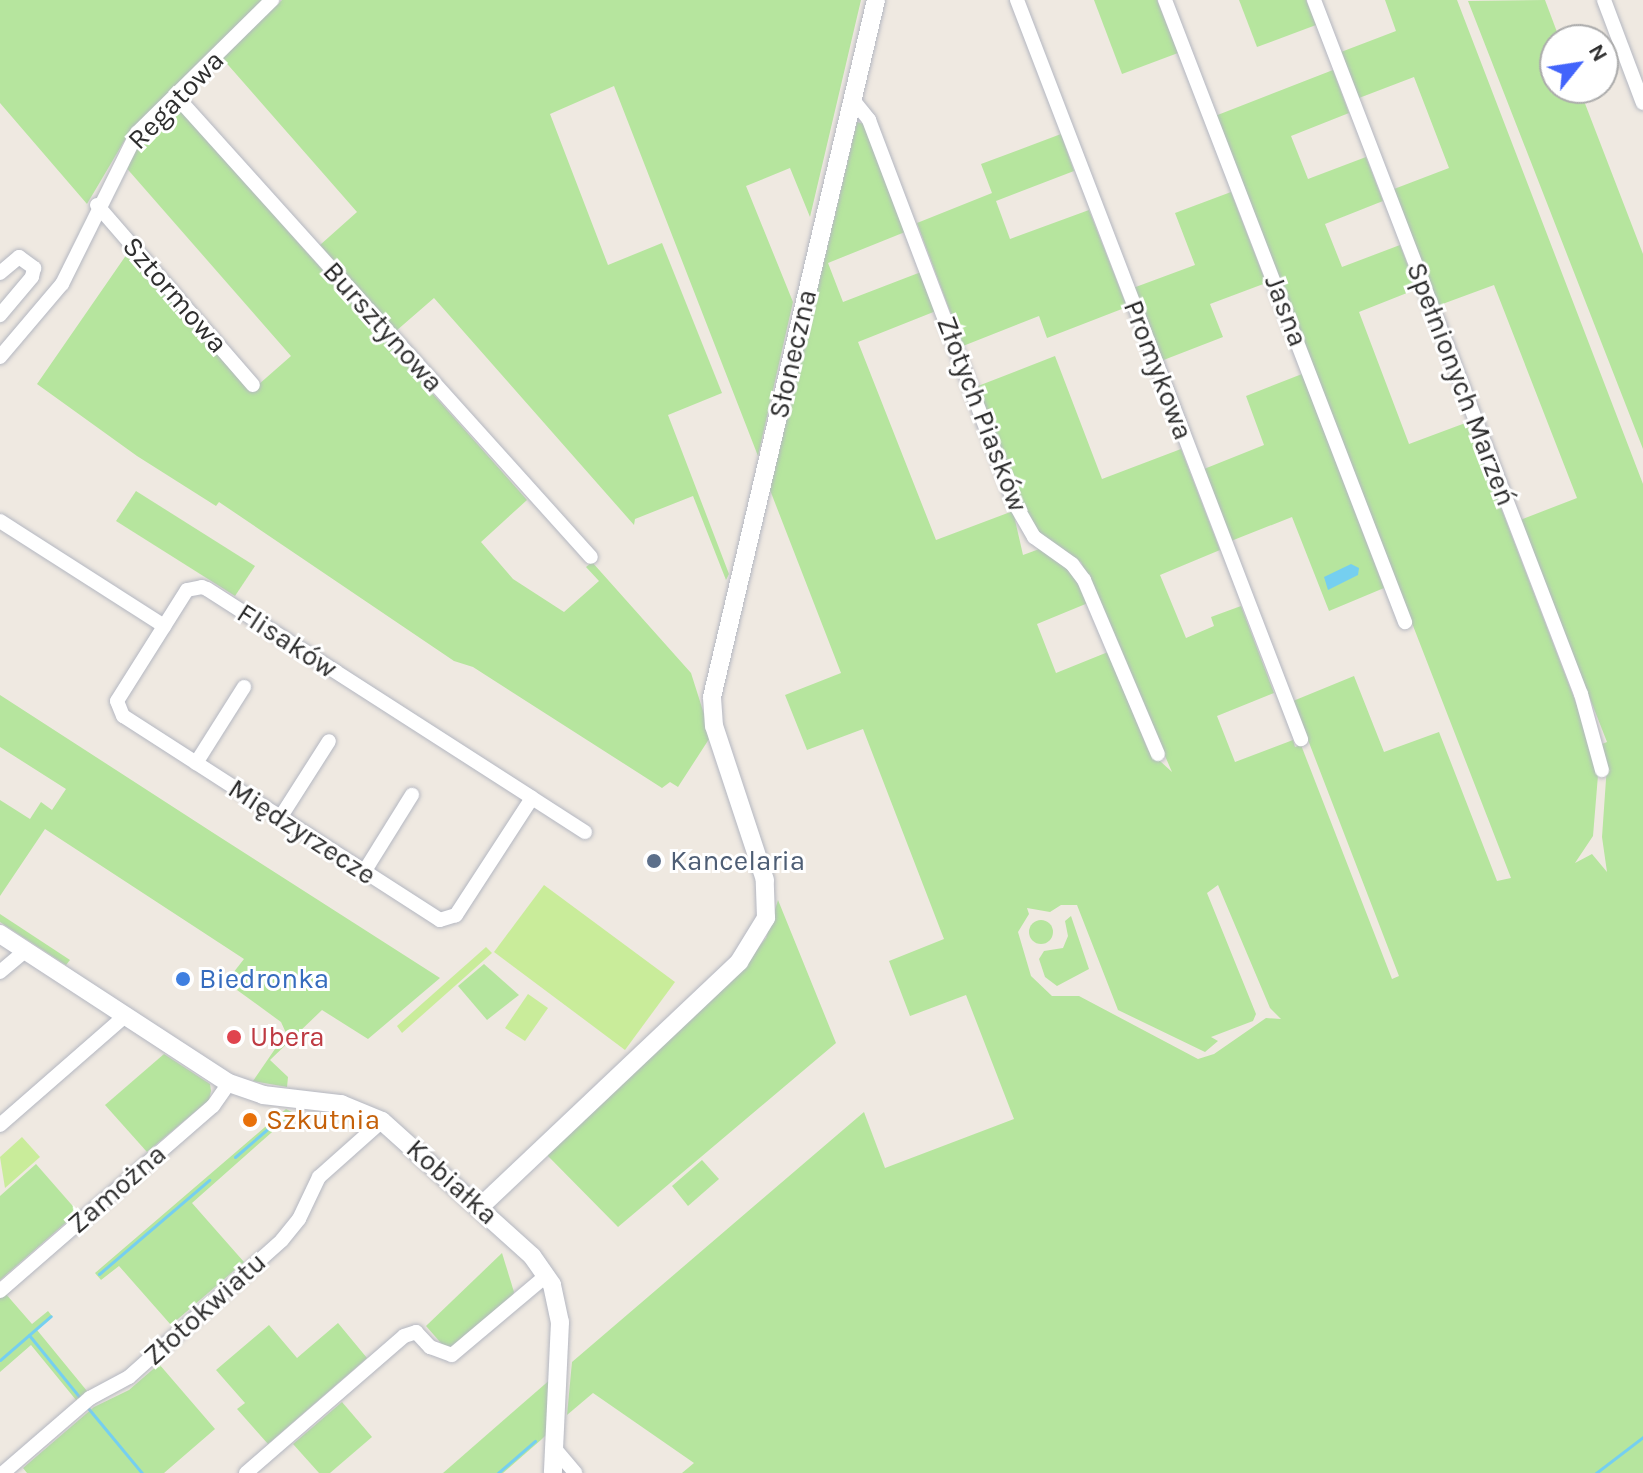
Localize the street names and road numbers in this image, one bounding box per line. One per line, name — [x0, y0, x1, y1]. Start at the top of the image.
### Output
street label: Regatowa — [121, 44, 231, 156]
street label: Sztormowa — [115, 230, 235, 360]
street label: Bursztynowa — [316, 255, 450, 399]
street label: Spełnionych Marzeń — [1399, 258, 1523, 510]
street label: Jasna — [1257, 271, 1315, 351]
street label: Słoneczna — [762, 286, 824, 422]
street label: Promykowa — [1116, 295, 1200, 445]
street label: Złotych Piasków — [929, 312, 1035, 516]
street label: Flisaków — [231, 596, 343, 686]
street label: Międzyrzecze — [222, 772, 382, 892]
street label: Kobiałka — [399, 1132, 505, 1232]
street label: Zamożna — [61, 1137, 173, 1241]
street label: Złotokwiatu — [137, 1245, 273, 1373]

